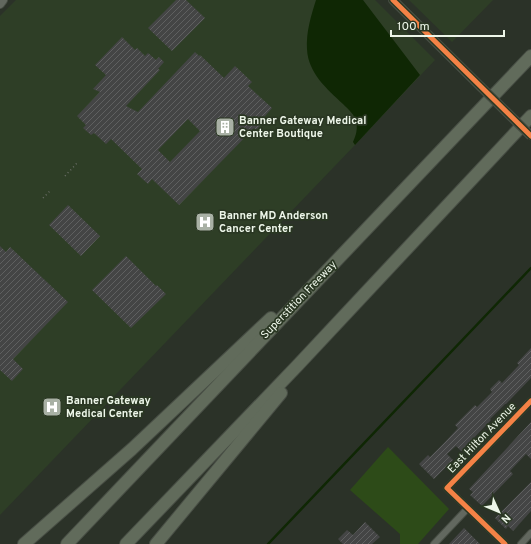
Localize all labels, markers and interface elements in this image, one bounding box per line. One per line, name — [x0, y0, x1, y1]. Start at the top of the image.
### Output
scale bar — [391, 12, 504, 38]
text: 100 m — [397, 19, 430, 35]
place label: Banner Gateway Medical Center Boutique — [239, 114, 366, 141]
building icon: Banner Gateway Medical Center Boutique — [214, 116, 236, 138]
place label: Banner MD Anderson Cancer Center — [219, 209, 328, 236]
hospital icon: Banner MD Anderson Cancer Center — [194, 211, 216, 233]
street label: Superstition Freeway — [258, 258, 340, 342]
place label: Banner Gateway Medical Center — [66, 394, 151, 421]
hospital icon: Banner Gateway Medical Center — [41, 396, 63, 418]
street label: East Hilton Avenue — [445, 400, 519, 476]
north arrow — [479, 492, 519, 532]
text: N — [498, 511, 513, 526]

